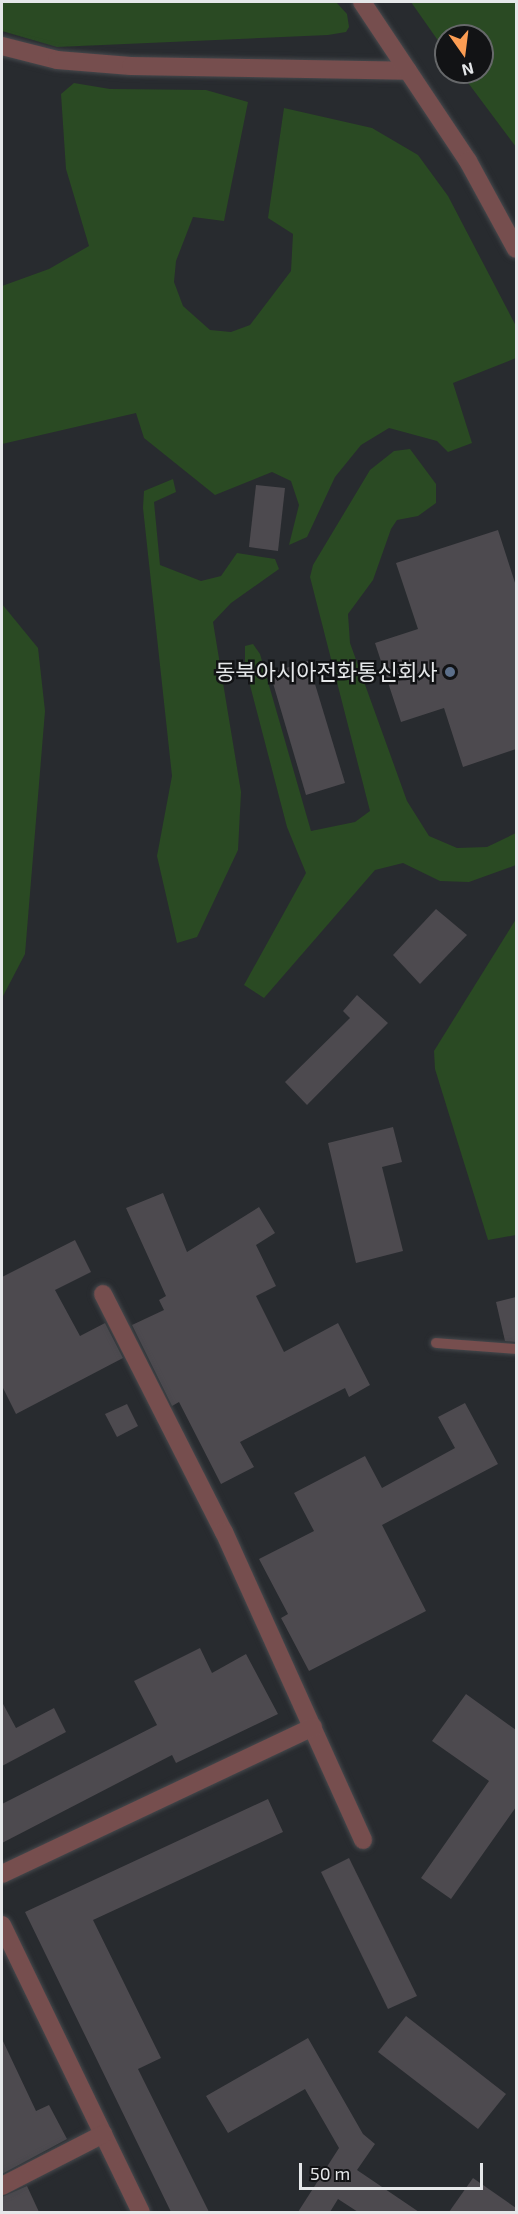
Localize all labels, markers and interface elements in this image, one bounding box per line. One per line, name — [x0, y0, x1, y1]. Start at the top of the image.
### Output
north arrow — [434, 24, 494, 84]
text: N — [460, 59, 476, 81]
place label: 동북아시아전화통신회사 — [215, 659, 438, 685]
marker: 동북아시아전화통신회사 — [443, 665, 457, 679]
scale bar — [302, 2151, 486, 2189]
text: 50 m — [310, 2162, 350, 2184]

